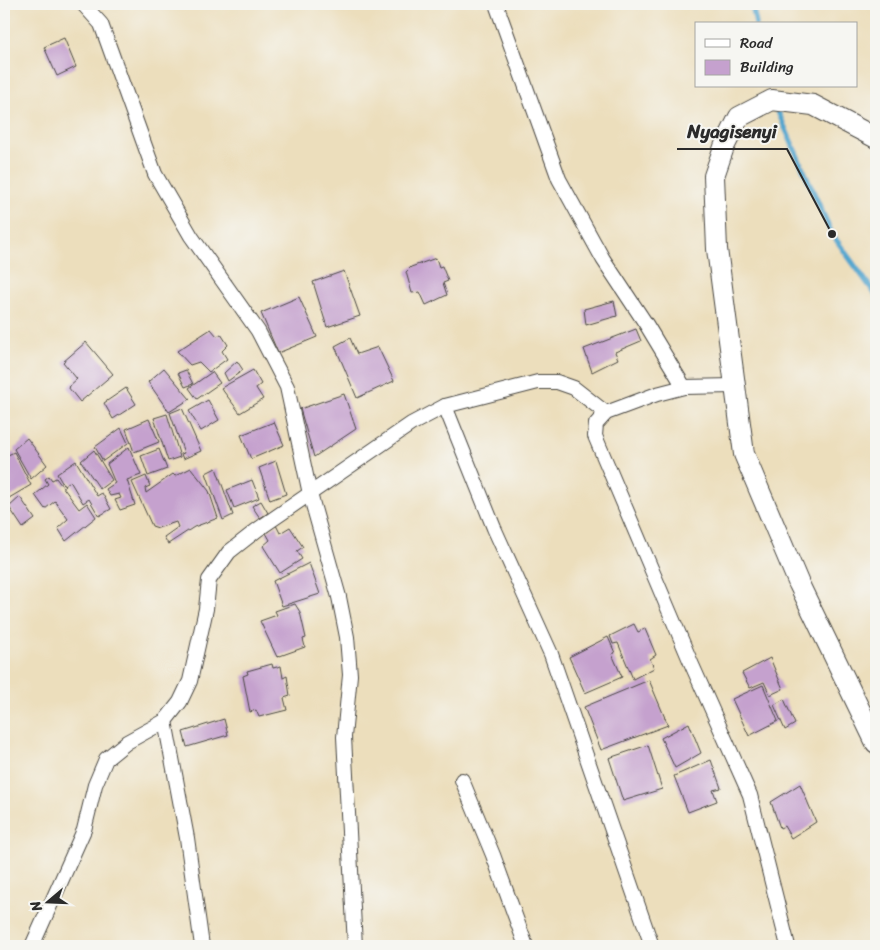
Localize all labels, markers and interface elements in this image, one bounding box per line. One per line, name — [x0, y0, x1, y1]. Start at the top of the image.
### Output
legend — [695, 22, 858, 88]
text: Road — [740, 30, 773, 56]
text: Building — [740, 54, 794, 80]
callout: Nyagisenyi — [677, 115, 787, 149]
text: Nyagisenyi — [686, 115, 779, 148]
north arrow — [22, 878, 72, 928]
text: N — [23, 897, 50, 916]

